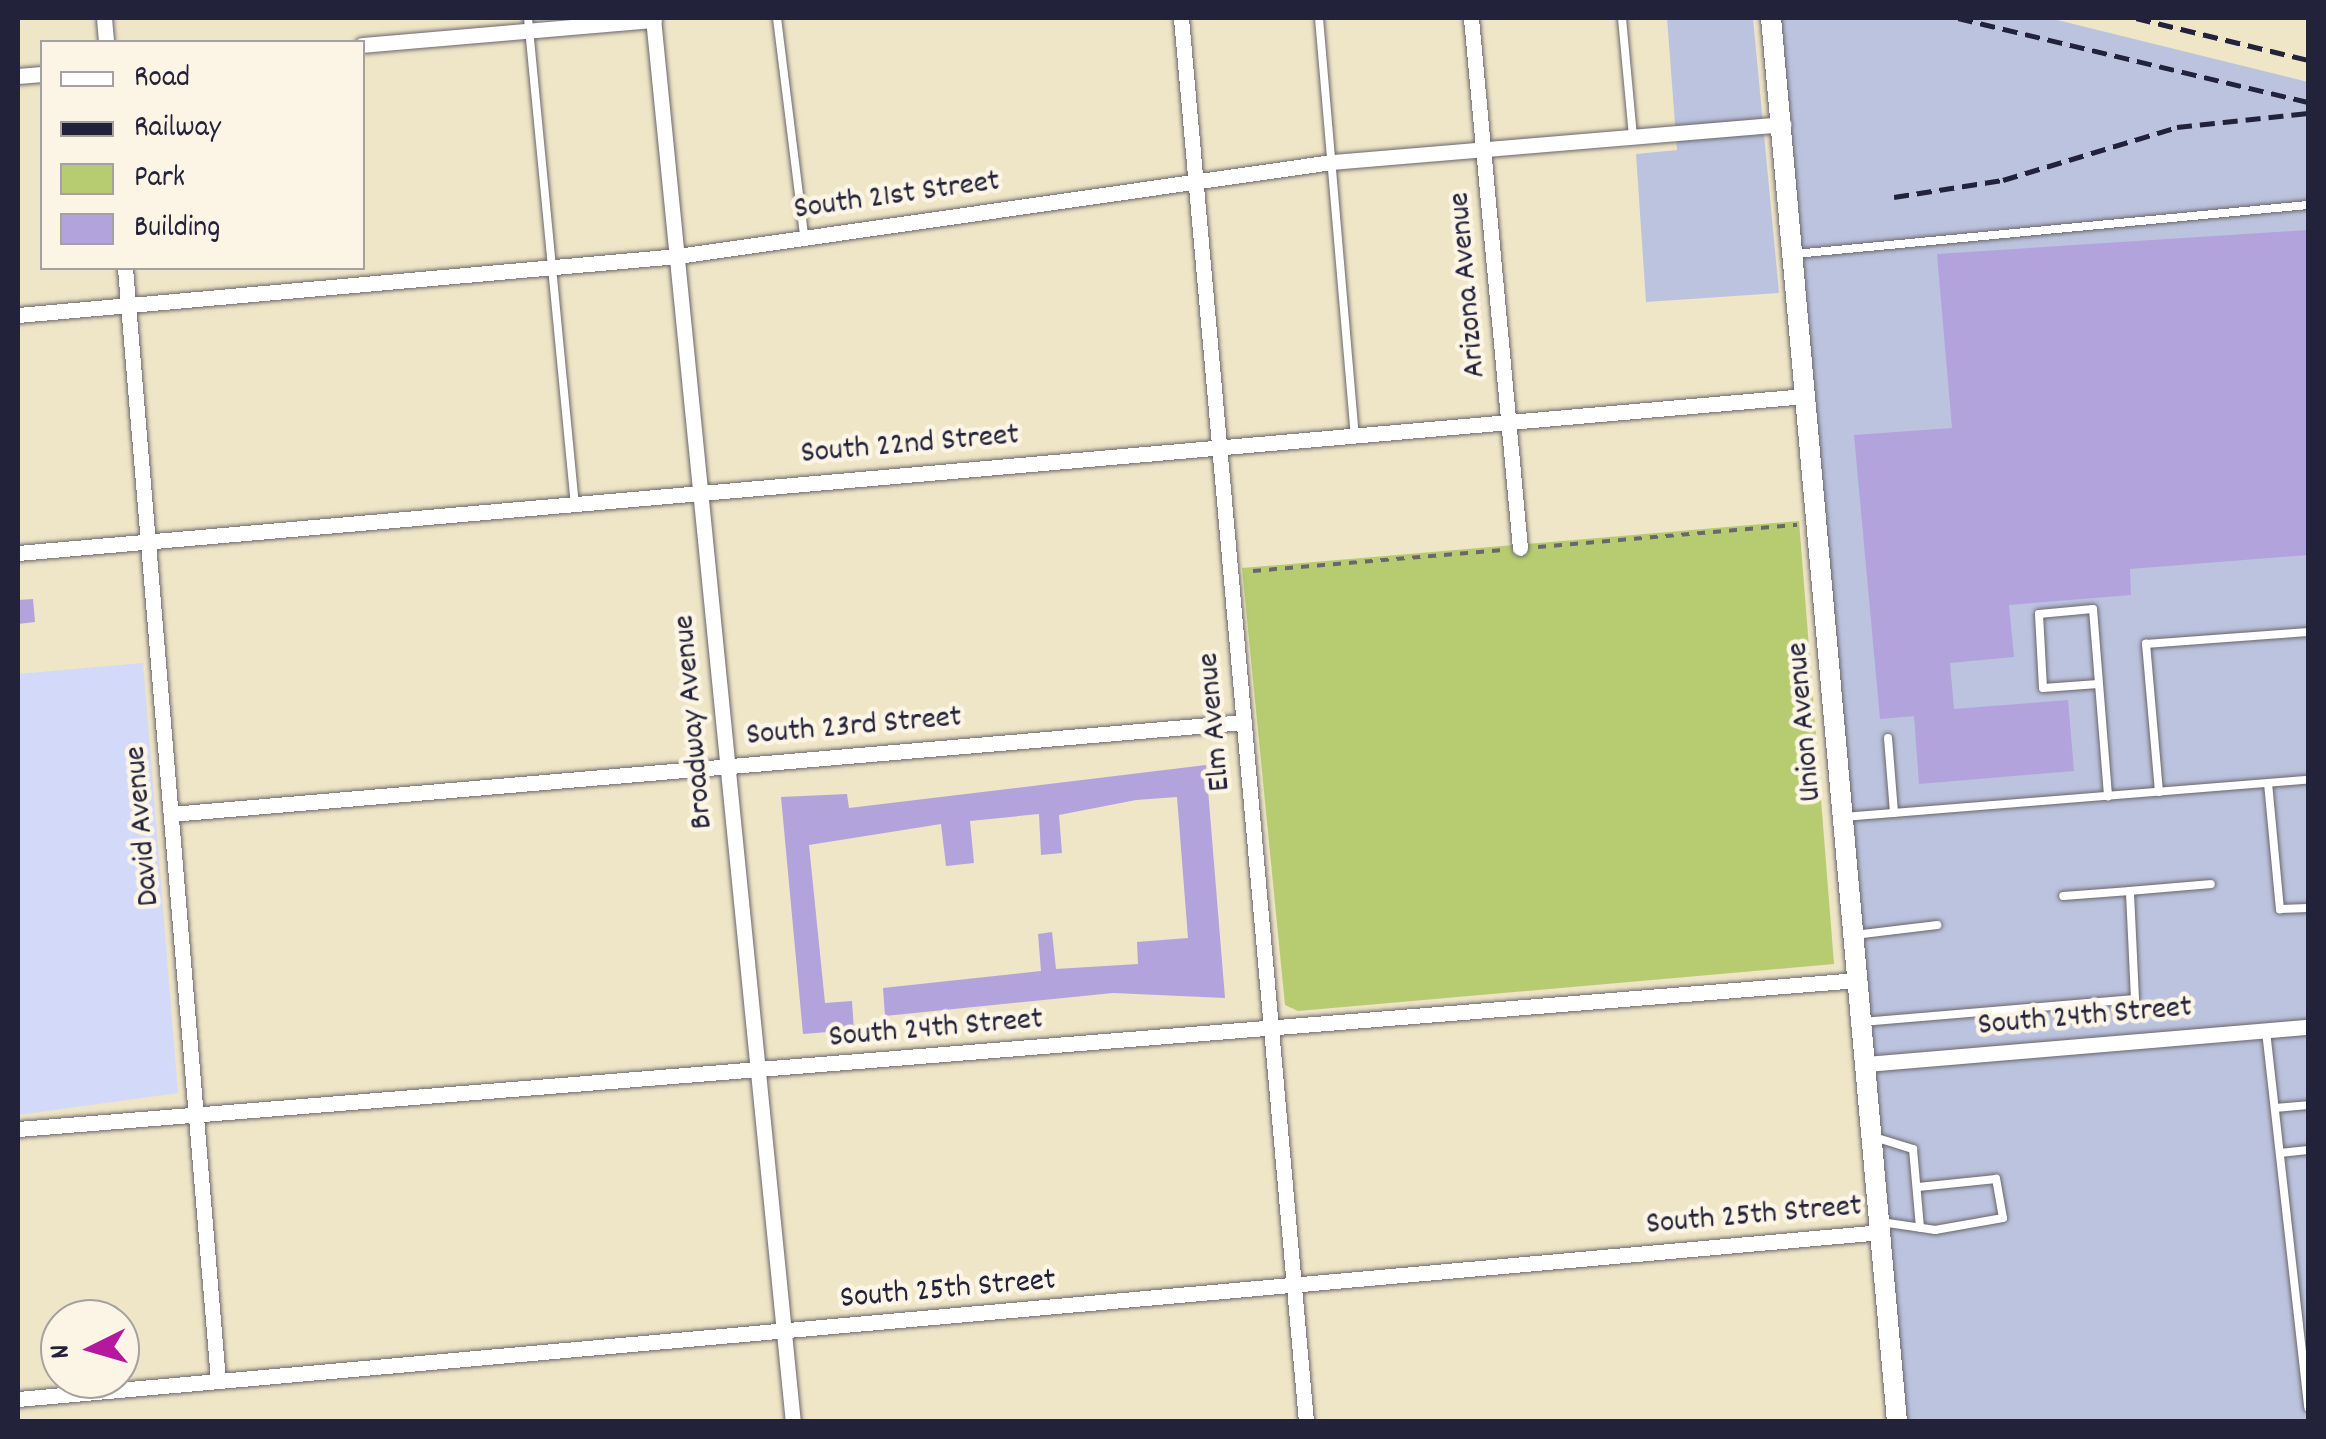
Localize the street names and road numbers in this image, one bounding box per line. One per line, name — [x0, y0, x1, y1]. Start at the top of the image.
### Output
street label: South 21st Street — [792, 164, 1002, 230]
street label: Arizona Avenue — [1442, 191, 1496, 379]
street label: South 22nd Street — [799, 417, 1021, 475]
street label: Broadway Avenue — [667, 613, 723, 831]
street label: Union Avenue — [1780, 641, 1832, 803]
street label: Elm Avenue — [1191, 651, 1241, 793]
street label: South 23rd Street — [745, 699, 963, 757]
street label: David Avenue — [118, 744, 170, 908]
street label: South 24th Street — [1976, 990, 2194, 1046]
street label: South 24th Street — [827, 1002, 1045, 1058]
street label: South 25th Street — [1645, 1188, 1863, 1246]
street label: South 25th Street — [839, 1262, 1057, 1320]

